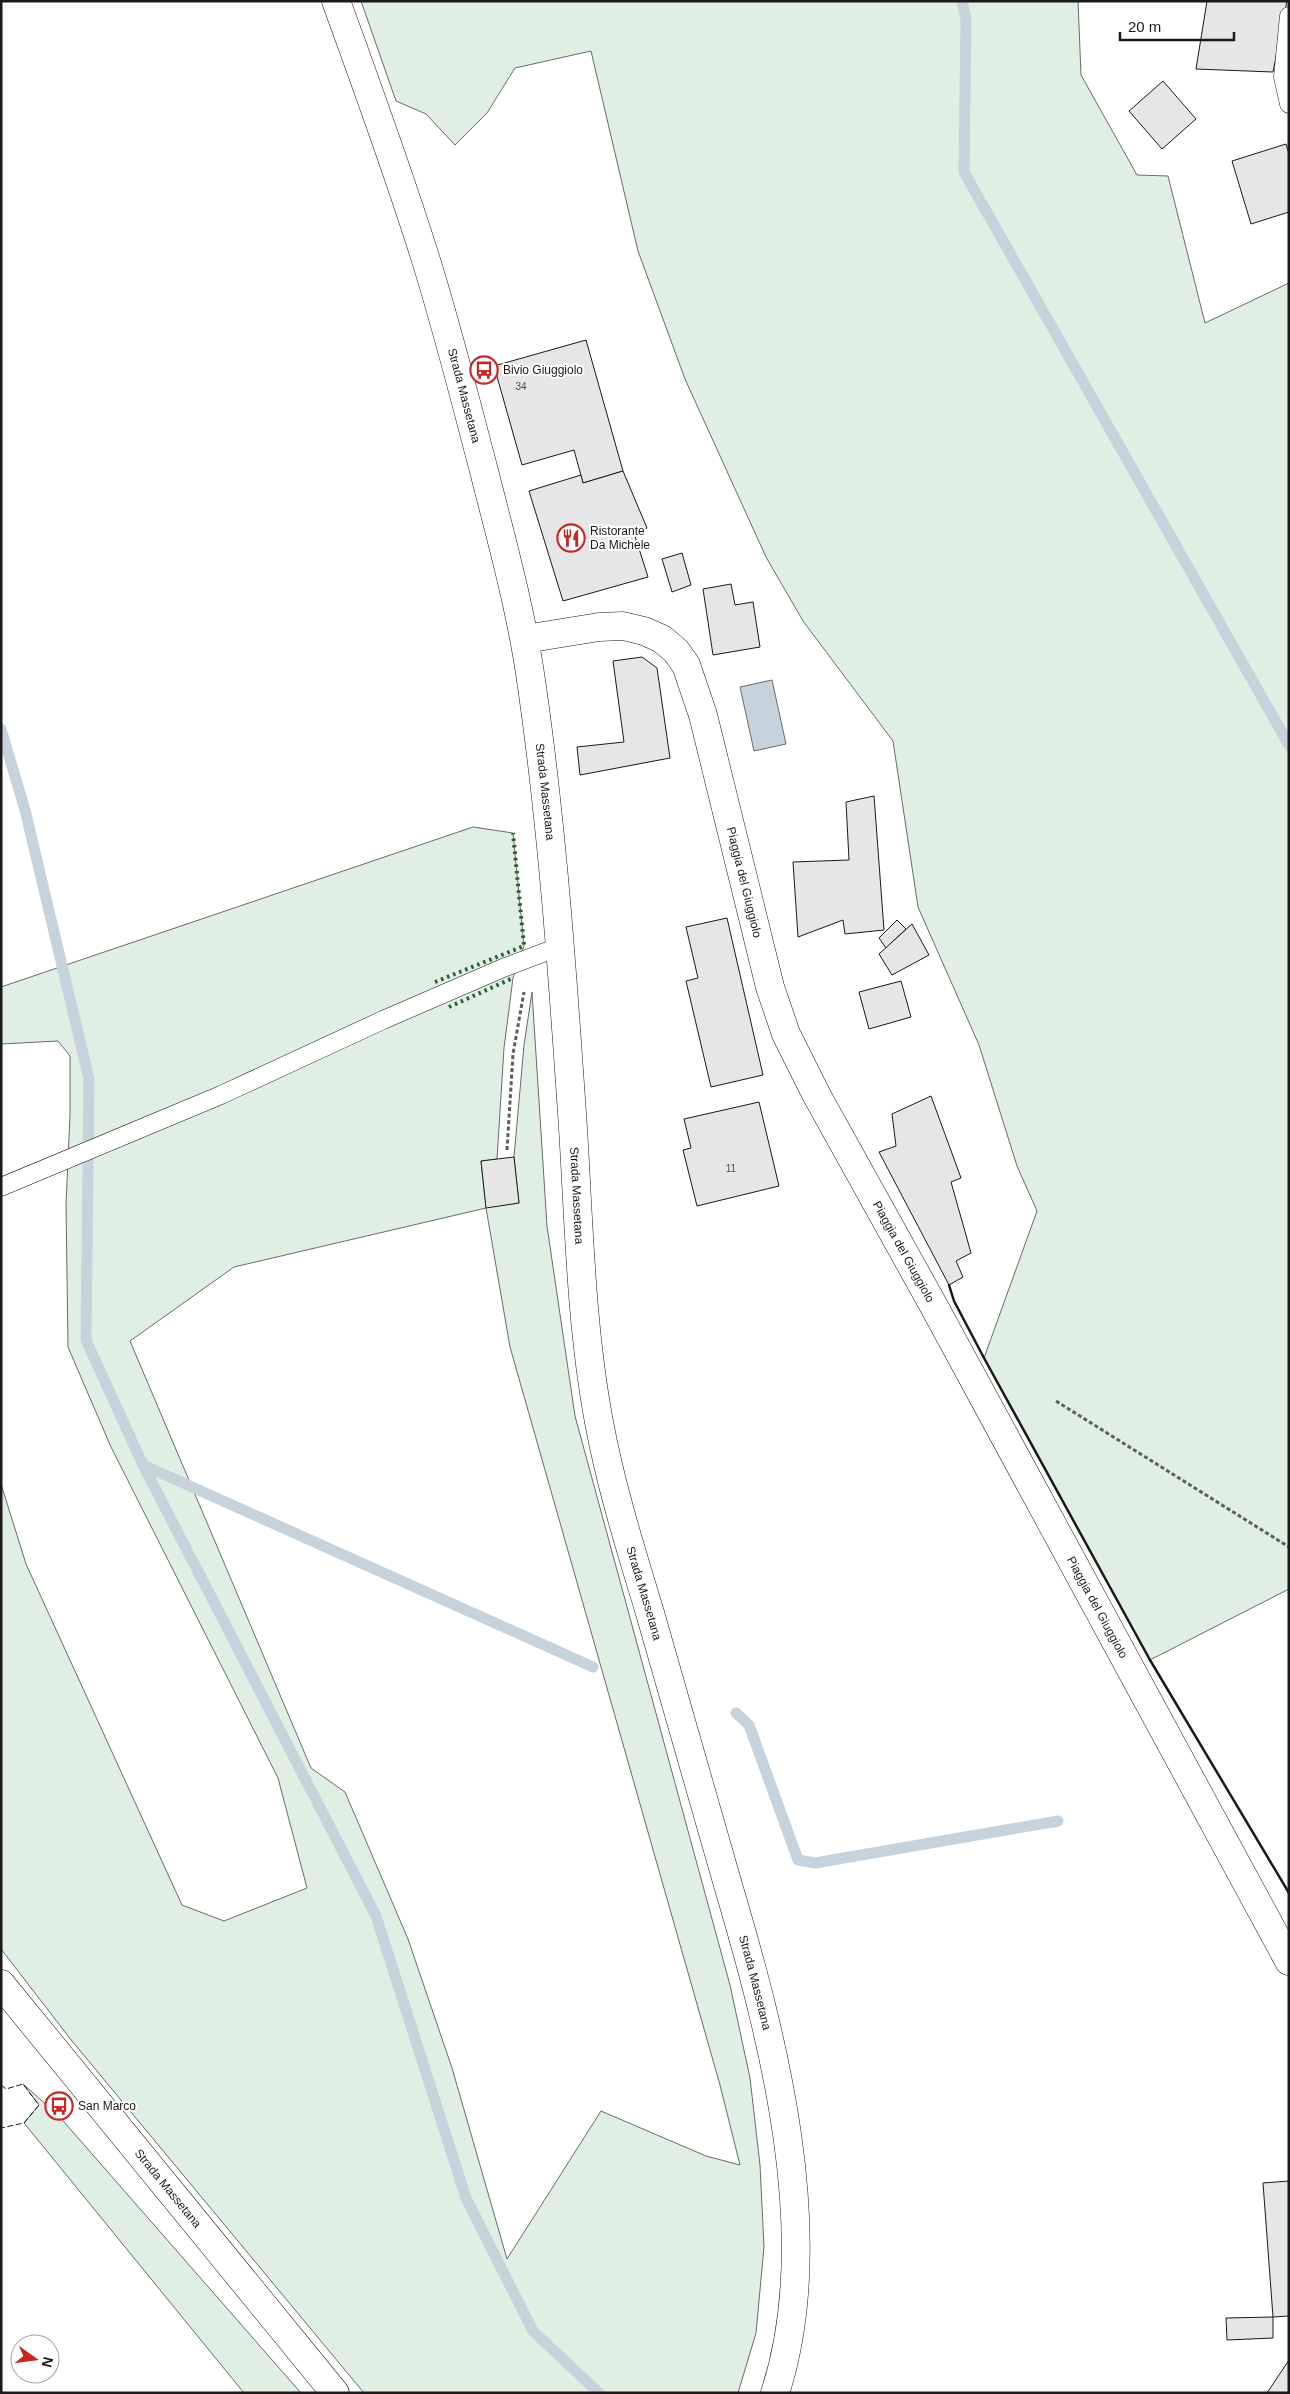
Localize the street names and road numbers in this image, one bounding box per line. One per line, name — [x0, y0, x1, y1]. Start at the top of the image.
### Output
street label: Strada Massetana — [445, 347, 483, 445]
street label: Strada Massetana — [533, 742, 557, 841]
street label: Piaggia del Giuggiolo — [724, 825, 765, 939]
street label: Strada Massetana — [567, 1146, 586, 1245]
street label: Piaggia del Giuggiolo — [870, 1199, 937, 1305]
street label: Strada Massetana — [623, 1545, 665, 1642]
street label: Piaggia del Giuggiolo — [1064, 1554, 1131, 1661]
street label: Strada Massetana — [736, 1934, 774, 2032]
street label: Strada Massetana — [132, 2146, 204, 2231]

